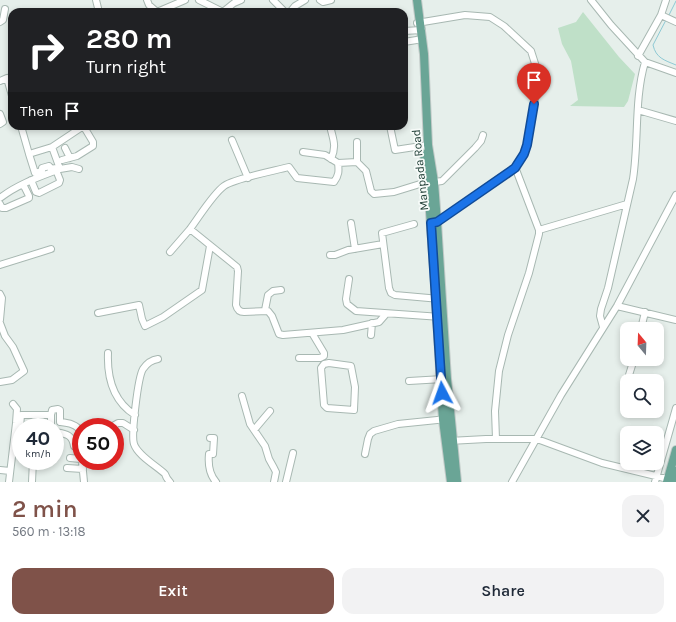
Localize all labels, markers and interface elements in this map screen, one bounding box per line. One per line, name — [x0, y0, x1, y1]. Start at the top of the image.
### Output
text: 280 m — [86, 22, 172, 55]
icon: right — [20, 24, 72, 76]
text: Turn right — [86, 56, 166, 78]
pin — [517, 63, 551, 104]
icon: arrive — [523, 69, 545, 91]
icon: arrive — [61, 100, 83, 122]
text: Then — [20, 102, 53, 120]
street label: Manpada Road — [409, 129, 431, 211]
north arrow — [620, 322, 664, 366]
map controls — [620, 322, 664, 470]
position arrow — [421, 372, 463, 414]
button: search — [620, 374, 664, 418]
speed limit sign: 50 — [72, 418, 124, 470]
button: layers — [620, 426, 664, 470]
text: 40 — [26, 427, 50, 450]
text: km/h — [25, 448, 51, 460]
text: 2 min — [12, 495, 78, 523]
button: close — [622, 495, 664, 537]
text: 560 m · 13:18 — [12, 524, 86, 539]
button: Exit — [12, 568, 334, 614]
button: Share — [342, 568, 664, 614]

